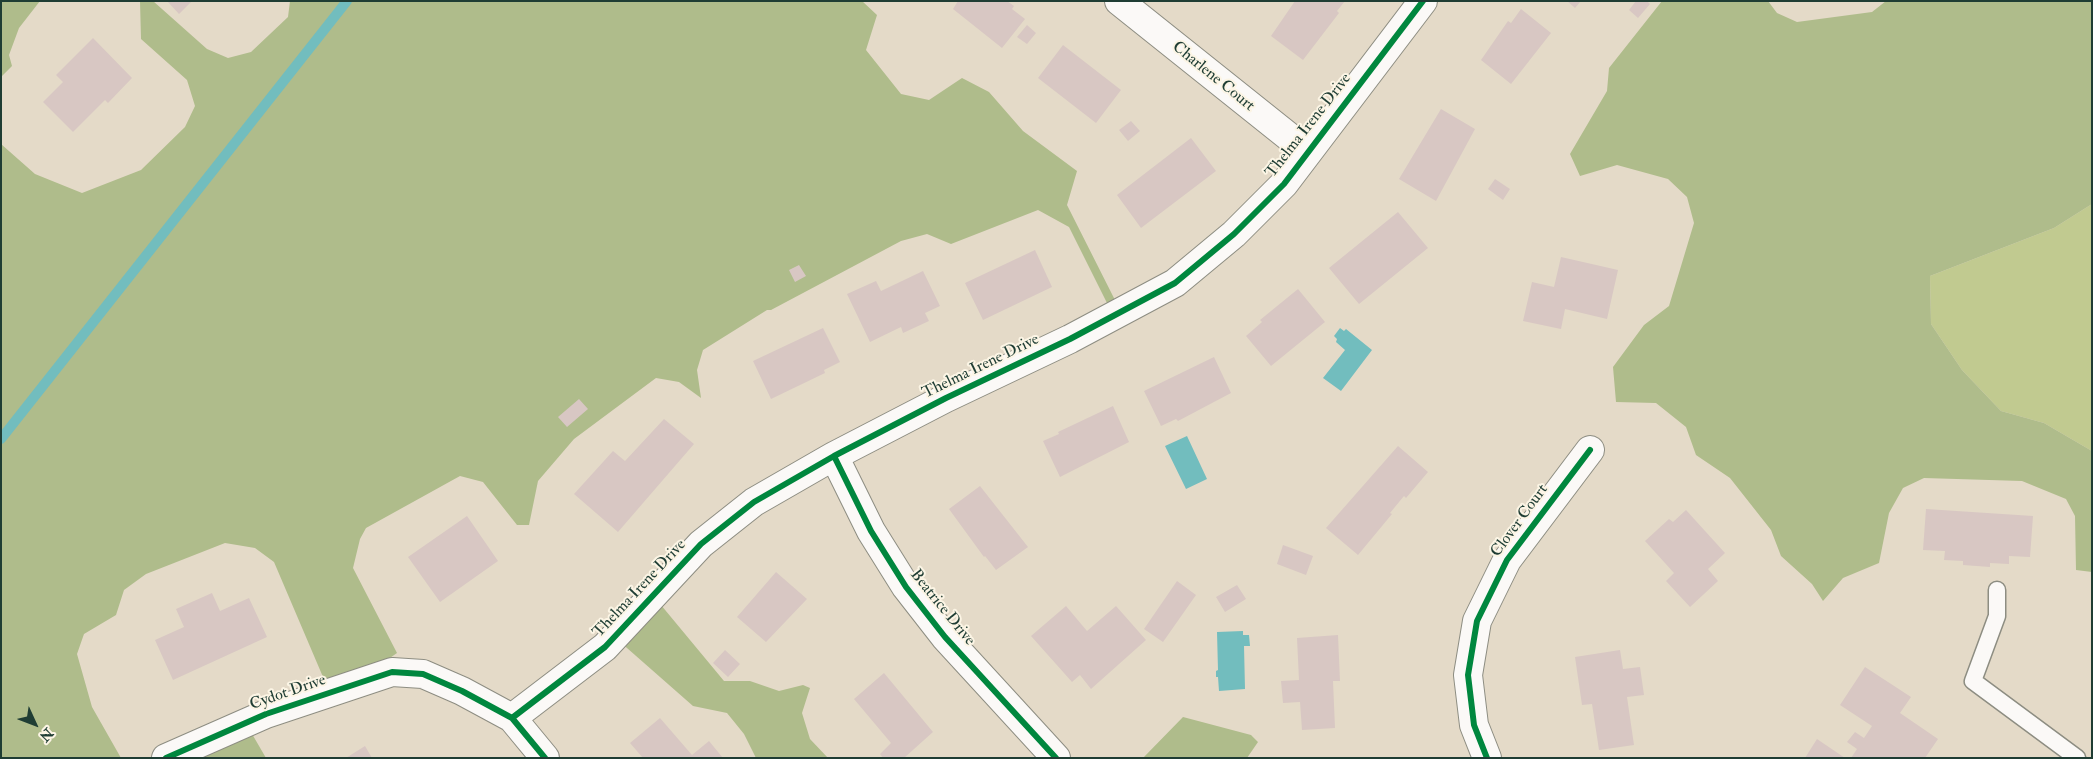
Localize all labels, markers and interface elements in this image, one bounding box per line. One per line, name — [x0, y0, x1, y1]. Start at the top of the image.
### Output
street label: Charlene Court — [1168, 38, 1258, 116]
street label: Thelma Irene Drive — [1262, 70, 1356, 182]
street label: Thelma Irene Drive — [920, 330, 1042, 404]
street label: Clover Court — [1487, 481, 1553, 561]
street label: Thelma Irene Drive — [590, 536, 690, 642]
street label: Beatrice Drive — [906, 566, 978, 650]
street label: Cydot Drive — [247, 671, 329, 715]
north arrow — [10, 699, 60, 749]
text: N — [36, 724, 57, 745]

